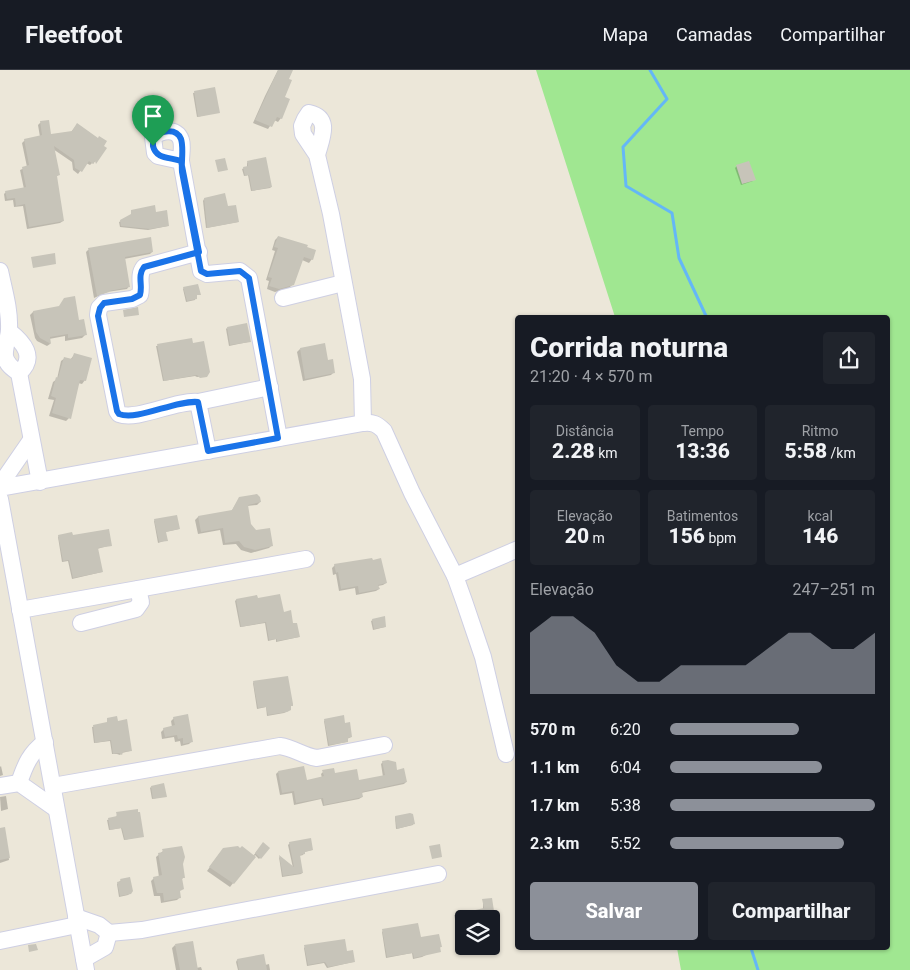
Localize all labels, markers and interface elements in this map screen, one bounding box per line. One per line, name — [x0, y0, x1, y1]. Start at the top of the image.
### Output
text: Fleetfoot — [25, 21, 122, 49]
text: Mapa — [603, 24, 648, 45]
text: Camadas — [676, 24, 752, 45]
text: Compartilhar — [780, 24, 885, 45]
pin — [132, 95, 174, 146]
icon: arrive — [139, 102, 167, 130]
text: Corrida noturna — [530, 331, 728, 364]
button: share — [823, 332, 875, 384]
text: 21:20 · 4 × 570 m — [530, 367, 652, 386]
text: Distância — [556, 423, 614, 439]
text: Tempo — [681, 423, 724, 439]
text: Ritmo — [802, 423, 839, 439]
text: 2.28 — [552, 439, 595, 463]
text: 13:36 — [675, 439, 730, 463]
text: 5:58 — [785, 439, 827, 463]
text: km — [595, 445, 618, 461]
text: /km — [827, 445, 856, 461]
text: Elevação — [557, 508, 613, 524]
text: Batimentos — [667, 508, 738, 524]
text: kcal — [808, 508, 833, 524]
text: 20 — [565, 524, 589, 548]
text: 156 — [669, 524, 705, 548]
text: 146 — [802, 524, 838, 548]
text: m — [589, 530, 605, 546]
text: bpm — [705, 530, 736, 546]
text: Elevação — [530, 580, 594, 599]
text: 247–251 m — [793, 580, 875, 599]
text: 570 m — [530, 720, 575, 739]
text: 6:20 — [610, 720, 641, 739]
text: 1.1 km — [530, 758, 579, 777]
text: 6:04 — [610, 758, 641, 777]
text: 1.7 km — [530, 796, 579, 815]
text: 5:38 — [610, 796, 641, 815]
text: 2.3 km — [530, 834, 579, 853]
text: 5:52 — [610, 834, 641, 853]
button: Salvar — [530, 882, 698, 940]
button: Compartilhar — [708, 882, 875, 940]
map controls — [455, 910, 500, 955]
button: layers — [455, 910, 500, 955]

